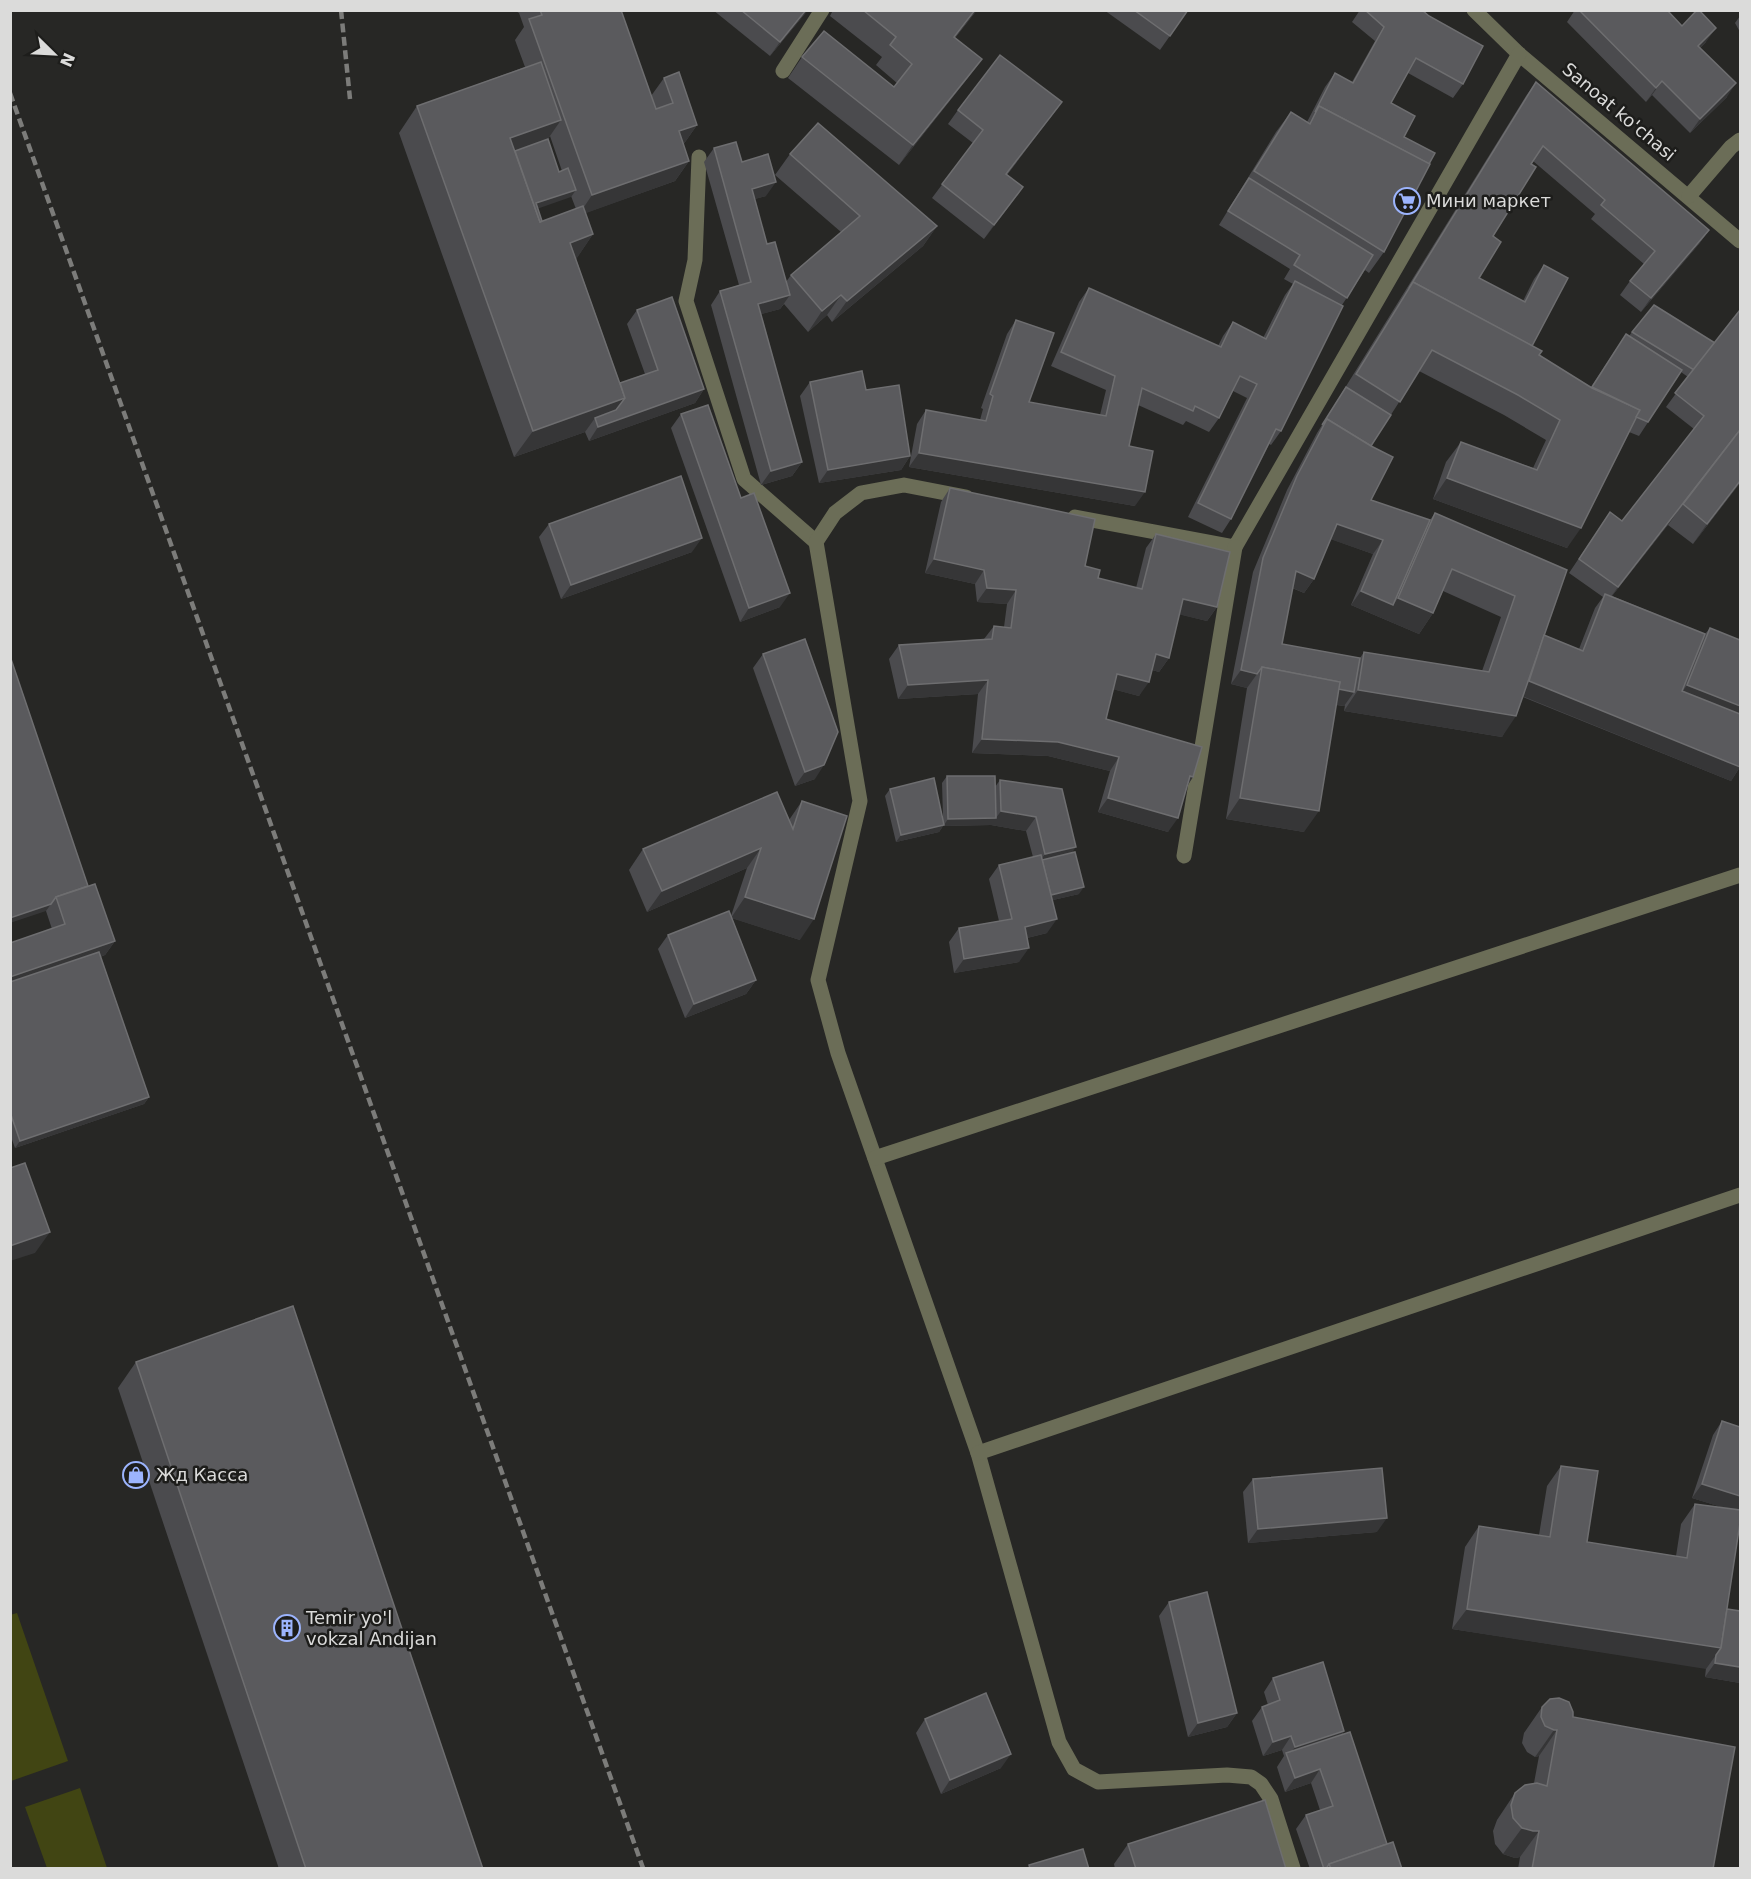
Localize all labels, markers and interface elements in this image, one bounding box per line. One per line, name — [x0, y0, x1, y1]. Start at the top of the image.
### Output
north arrow — [24, 24, 84, 84]
text: N — [56, 50, 79, 70]
street label: Sanoat ko'chasi — [1559, 58, 1680, 165]
supermarket icon: Мини маркет — [1392, 186, 1422, 216]
place label: Мини маркет — [1426, 190, 1551, 211]
shop icon: Жд Касса — [121, 1460, 151, 1490]
place label: Жд Касса — [156, 1464, 248, 1485]
place label: Temir yo'l vokzal Andijan — [305, 1607, 437, 1649]
building icon: Temir yo'l vokzal Andijan — [272, 1613, 302, 1643]

